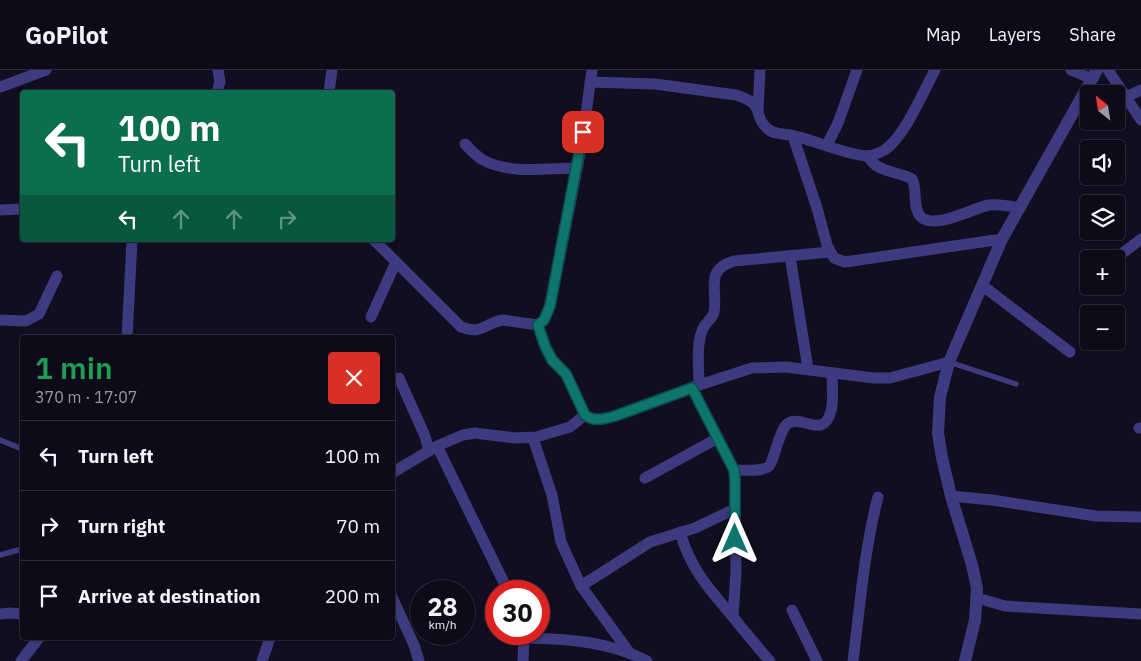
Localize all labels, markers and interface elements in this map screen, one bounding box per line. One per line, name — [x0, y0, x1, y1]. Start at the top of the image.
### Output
text: GoPilot — [25, 19, 108, 51]
text: Map — [926, 23, 961, 46]
text: Layers — [989, 23, 1041, 46]
text: Share — [1069, 23, 1116, 46]
north arrow — [1080, 85, 1125, 130]
map controls — [1080, 85, 1125, 350]
text: 100 m — [118, 105, 221, 151]
icon: left — [35, 110, 100, 175]
pin — [562, 111, 604, 153]
icon: arrive — [569, 118, 597, 146]
button: sound — [1080, 140, 1125, 185]
text: Turn left — [118, 149, 201, 178]
button: layers — [1080, 195, 1125, 240]
icon: left — [114, 205, 142, 233]
icon: ahead — [167, 205, 195, 233]
icon: ahead — [220, 205, 248, 233]
icon: right — [273, 205, 301, 233]
button: + — [1080, 250, 1125, 295]
button: − — [1080, 305, 1125, 350]
text: 1 min — [35, 348, 113, 387]
button: close — [328, 352, 380, 404]
text: 370 m · 17:07 — [35, 387, 137, 407]
icon: left — [35, 442, 63, 470]
text: Turn left — [78, 444, 154, 468]
text: 100 m — [325, 444, 380, 468]
icon: right — [35, 512, 63, 540]
position arrow — [708, 512, 760, 564]
text: Turn right — [78, 514, 165, 538]
text: 70 m — [336, 514, 380, 538]
speed limit sign: 30 — [485, 580, 550, 645]
icon: arrive — [35, 582, 63, 610]
text: Arrive at destination — [78, 584, 261, 608]
text: 200 m — [325, 584, 380, 608]
text: 28 — [427, 590, 458, 623]
text: km/h — [428, 617, 457, 632]

